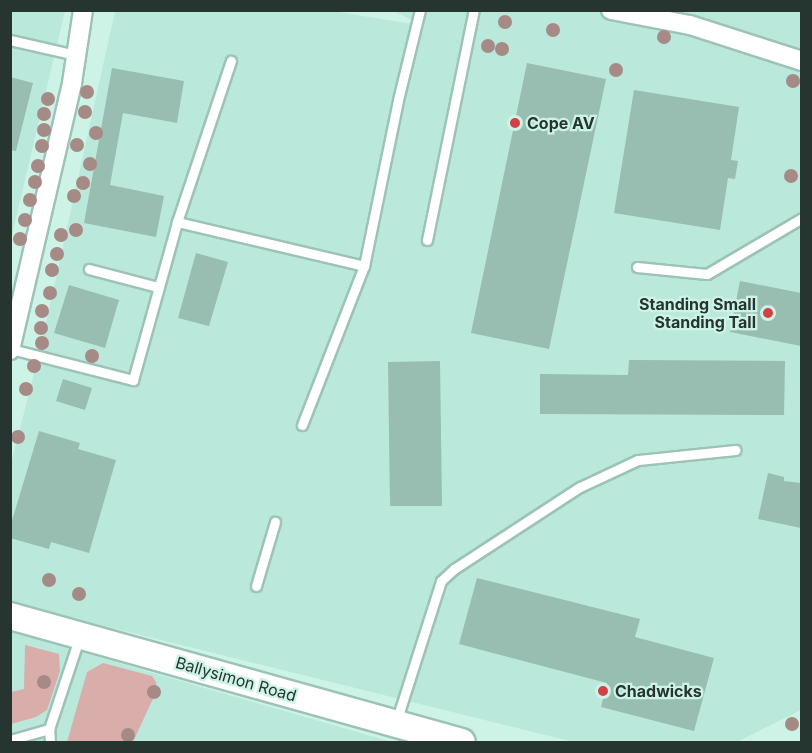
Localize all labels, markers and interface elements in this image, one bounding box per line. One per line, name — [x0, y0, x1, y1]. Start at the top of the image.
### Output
place label: Cope AV — [527, 113, 595, 133]
marker: Cope AV — [508, 116, 522, 130]
place label: Standing Small Standing Tall — [639, 294, 756, 332]
marker: Standing Small Standing Tall — [761, 306, 775, 320]
street label: Ballysimon Road — [173, 653, 299, 705]
place label: Chadwicks — [615, 681, 702, 701]
marker: Chadwicks — [596, 684, 610, 698]

